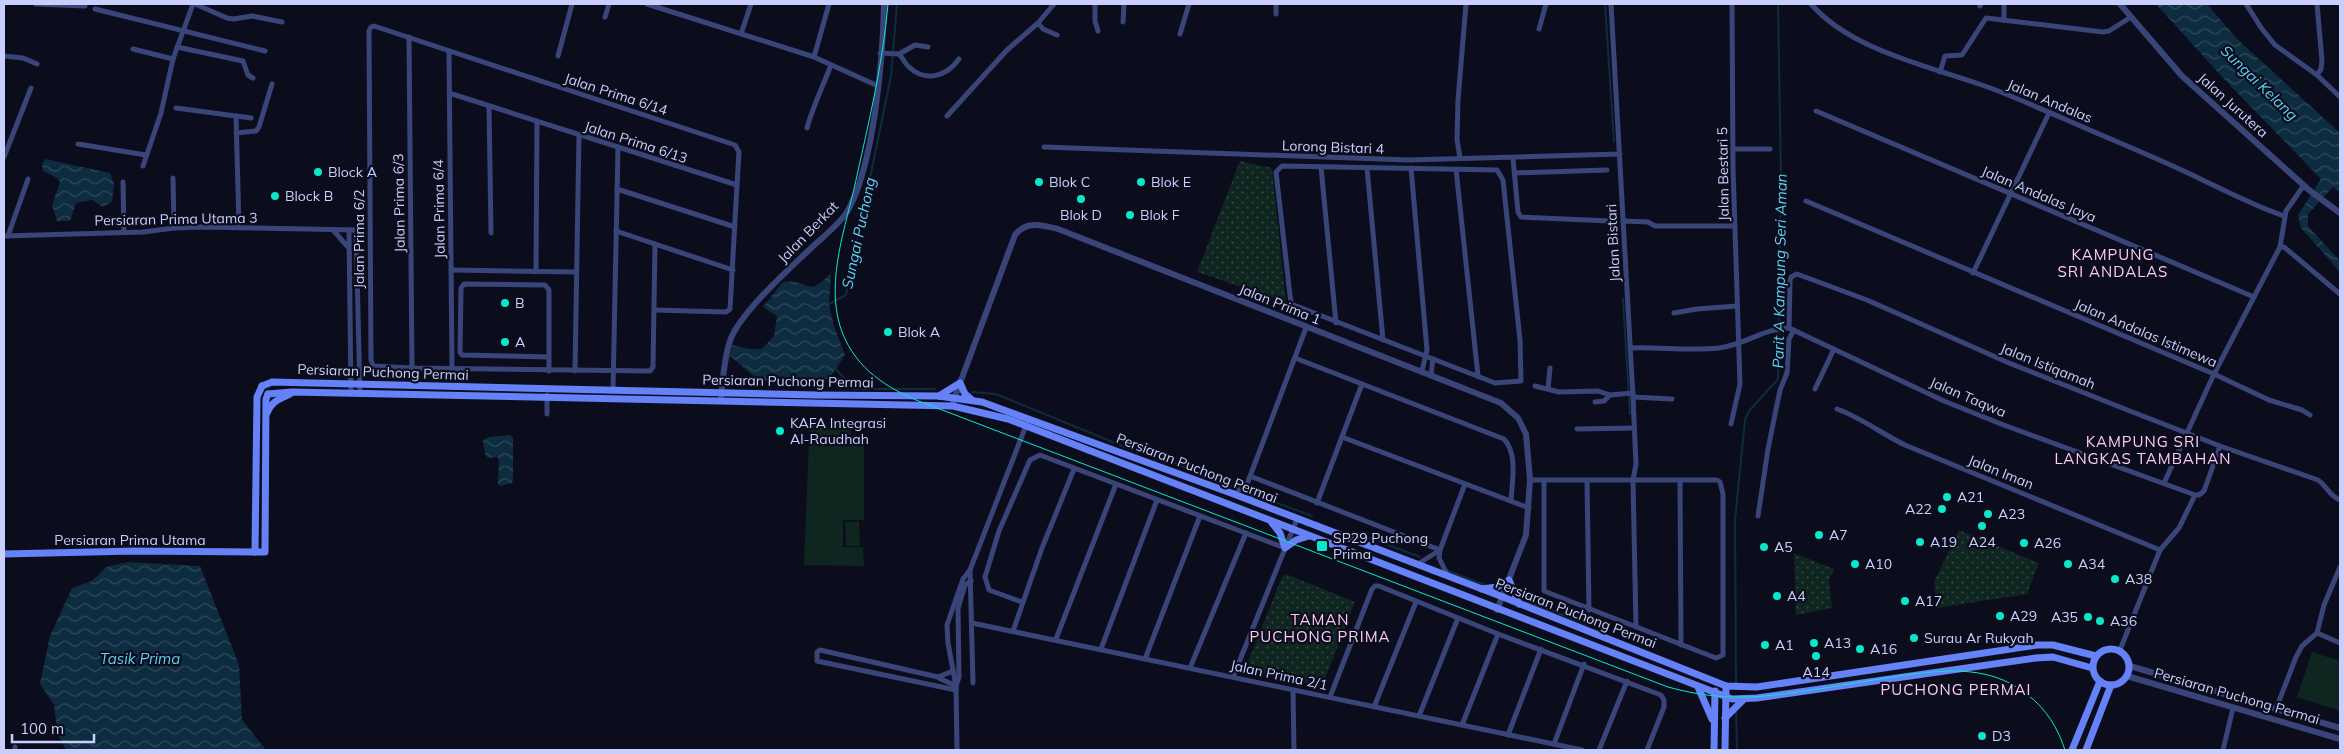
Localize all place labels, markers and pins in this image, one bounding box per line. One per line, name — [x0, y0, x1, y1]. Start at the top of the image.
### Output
place label: Block A — [328, 163, 378, 181]
marker: Block A — [312, 166, 324, 178]
place label: Blok C — [1049, 173, 1090, 191]
place label: Blok E — [1151, 173, 1191, 191]
marker: Blok C — [1033, 176, 1045, 188]
marker: Blok E — [1135, 176, 1147, 188]
place label: Block B — [285, 187, 333, 205]
marker: Block B — [269, 190, 281, 202]
marker: Blok D — [1075, 193, 1087, 205]
place label: Blok D — [1060, 206, 1102, 224]
place label: Blok F — [1140, 206, 1180, 224]
marker: Blok F — [1124, 209, 1136, 221]
place label: B — [515, 294, 525, 312]
marker: B — [499, 297, 511, 309]
place label: Blok A — [898, 323, 941, 341]
marker: Blok A — [882, 326, 894, 338]
place label: A — [515, 333, 526, 351]
marker: A — [499, 336, 511, 348]
place label: KAFA Integrasi Al-Raudhah — [790, 414, 886, 448]
marker: KAFA Integrasi Al-Raudhah — [774, 425, 786, 437]
place label: A21 — [1957, 488, 1984, 506]
marker: A21 — [1941, 491, 1953, 503]
place label: A22 — [1905, 500, 1932, 518]
marker: A22 — [1936, 503, 1948, 515]
place label: A23 — [1998, 505, 2025, 523]
marker: A23 — [1982, 508, 1994, 520]
marker: A24 — [1976, 520, 1988, 532]
place label: A7 — [1829, 526, 1848, 544]
place label: SP29 Puchong Prima — [1333, 529, 1428, 563]
marker: A7 — [1813, 529, 1825, 541]
place label: A19 — [1930, 533, 1957, 551]
place label: A24 — [1968, 533, 1996, 551]
place label: A26 — [2034, 534, 2061, 552]
marker: A19 — [1914, 536, 1926, 548]
marker: A26 — [2018, 537, 2030, 549]
place label: A5 — [1774, 538, 1793, 556]
marker: SP29 Puchong Prima — [1315, 539, 1329, 553]
marker: A5 — [1758, 541, 1770, 553]
place label: A10 — [1865, 555, 1892, 573]
place label: A34 — [2078, 555, 2106, 573]
marker: A10 — [1849, 558, 1861, 570]
marker: A34 — [2062, 558, 2074, 570]
place label: A38 — [2125, 570, 2152, 588]
marker: A38 — [2109, 573, 2121, 585]
place label: A4 — [1787, 587, 1806, 605]
marker: A4 — [1771, 590, 1783, 602]
place label: A17 — [1915, 592, 1942, 610]
marker: A17 — [1899, 595, 1911, 607]
place label: A29 — [2010, 607, 2037, 625]
place label: A35 — [2051, 608, 2078, 626]
marker: A29 — [1994, 610, 2006, 622]
marker: A35 — [2082, 611, 2094, 623]
place label: A36 — [2110, 612, 2137, 630]
marker: A36 — [2094, 615, 2106, 627]
place label: Surau Ar Rukyah — [1924, 629, 2034, 647]
marker: Surau Ar Rukyah — [1908, 632, 1920, 644]
place label: A13 — [1824, 634, 1851, 652]
place label: A1 — [1775, 636, 1794, 654]
marker: A13 — [1808, 637, 1820, 649]
marker: A1 — [1759, 639, 1771, 651]
place label: A16 — [1870, 640, 1897, 658]
marker: A16 — [1854, 643, 1866, 655]
marker: A14 — [1810, 650, 1822, 662]
place label: A14 — [1802, 663, 1830, 681]
place label: D3 — [1992, 727, 2011, 745]
marker: D3 — [1976, 730, 1988, 742]

